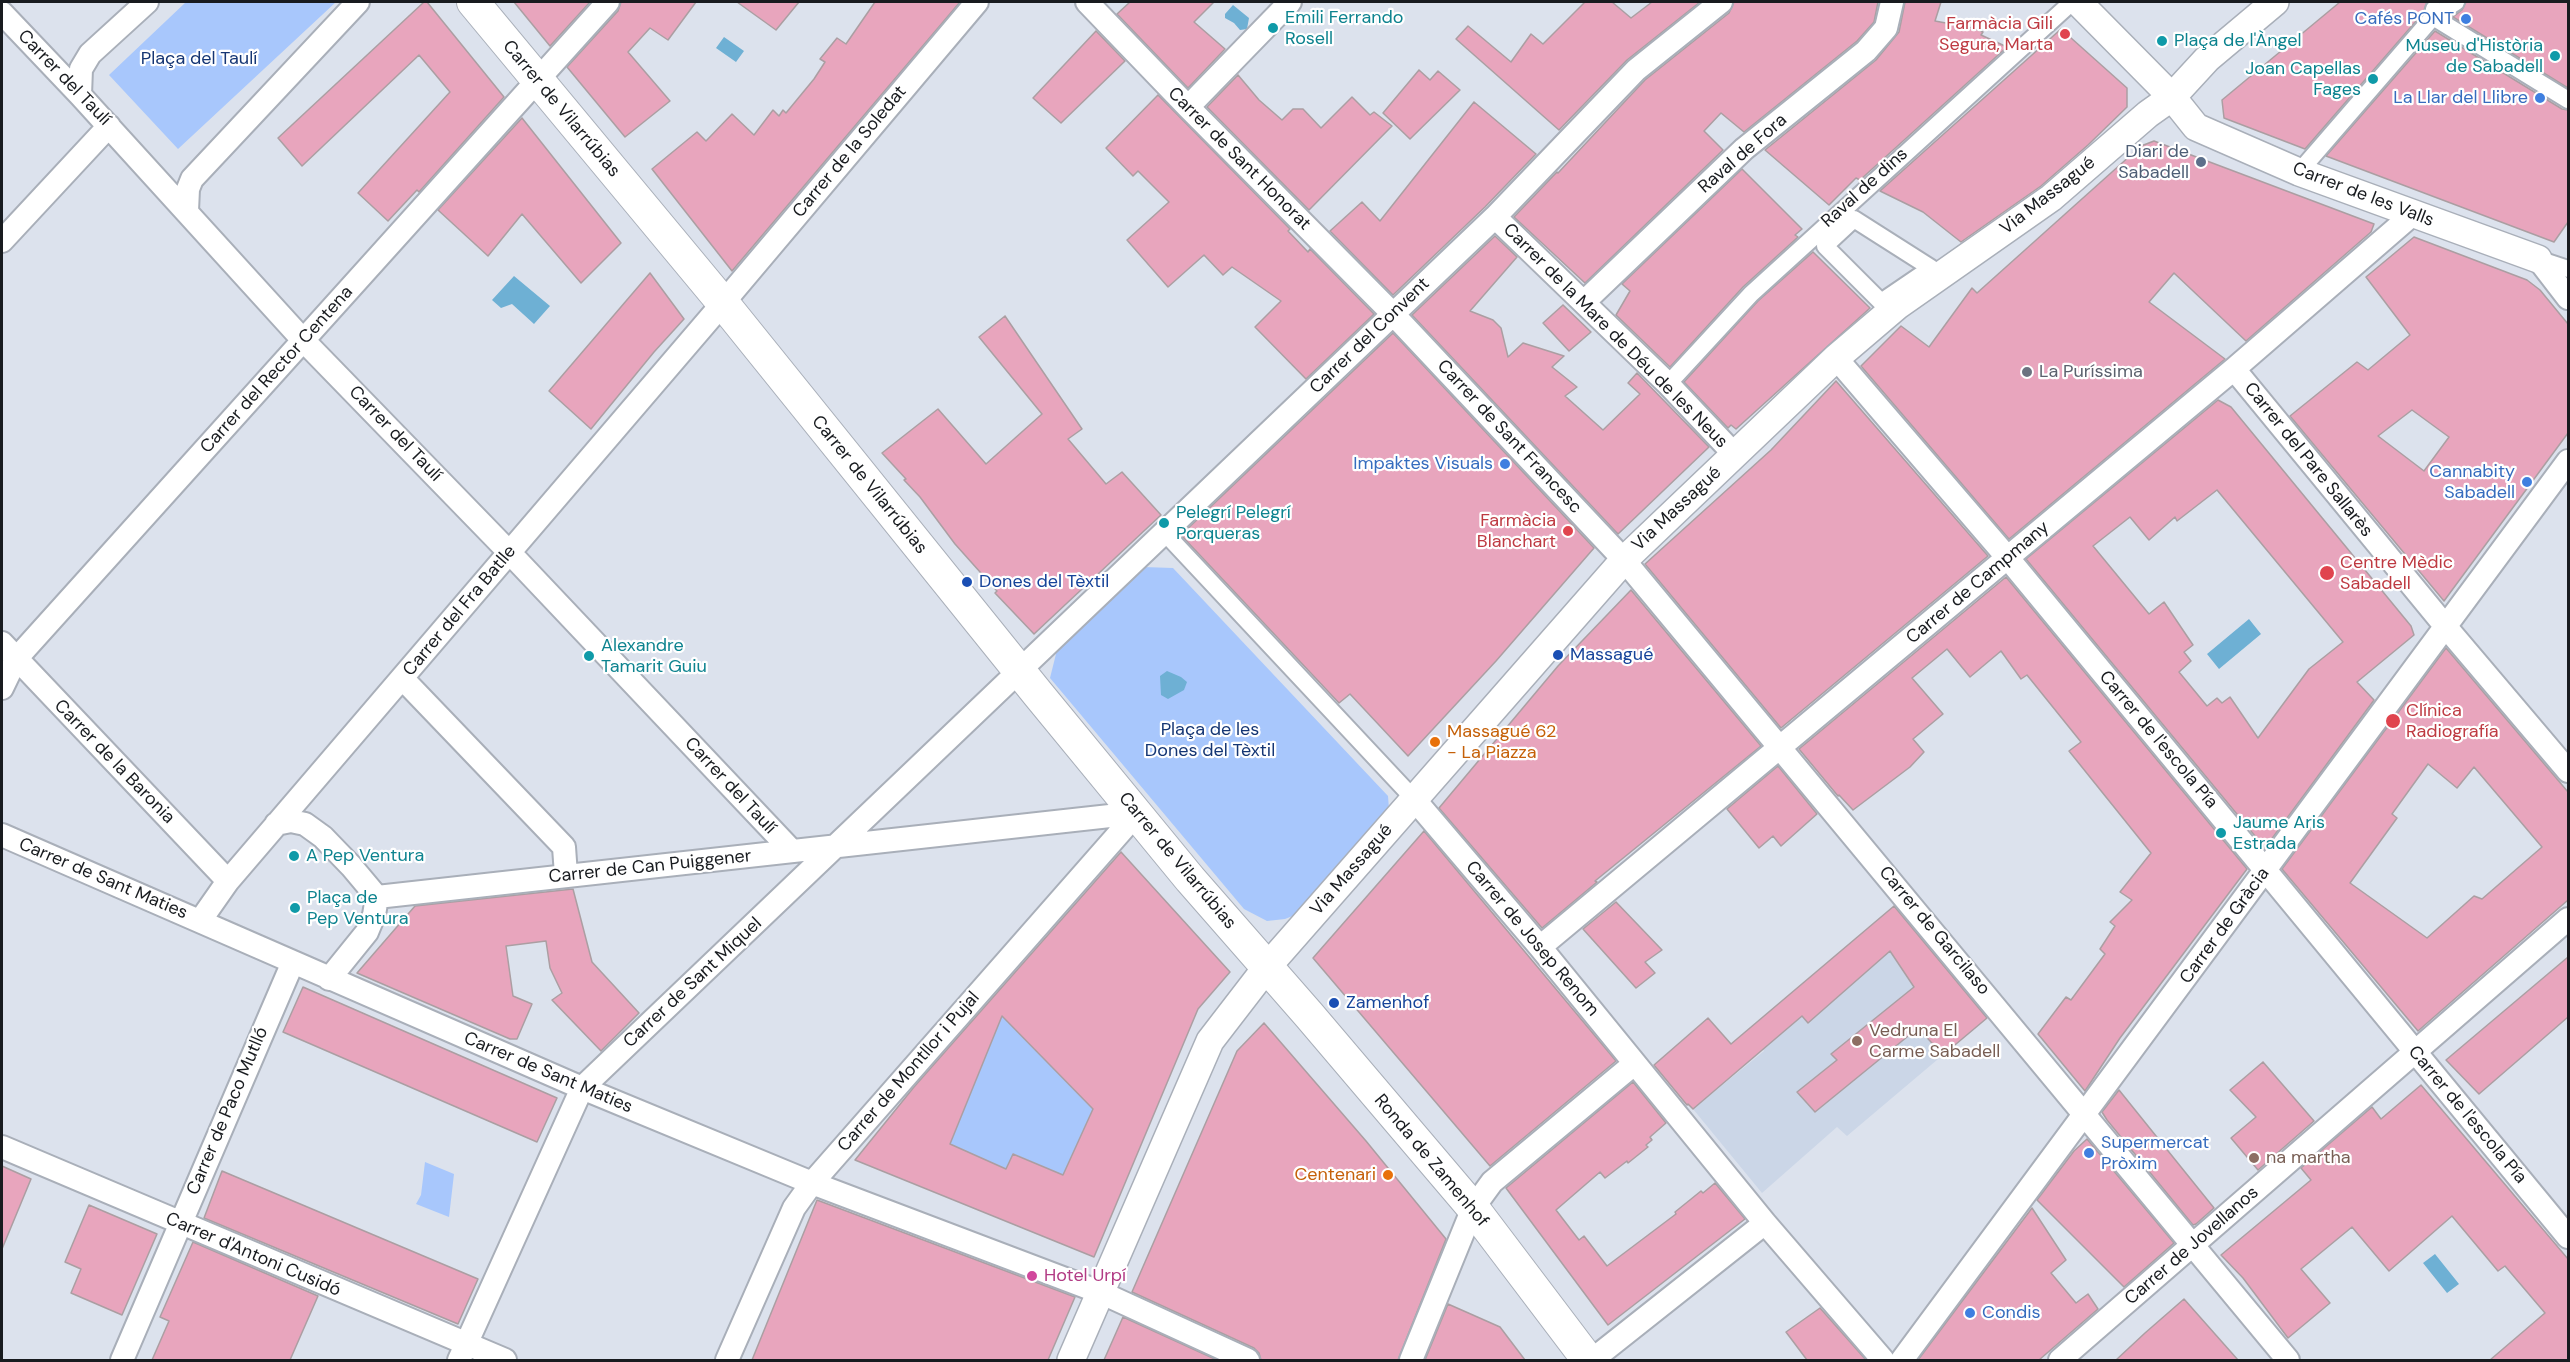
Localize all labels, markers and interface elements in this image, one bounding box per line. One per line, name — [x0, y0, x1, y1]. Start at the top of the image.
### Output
place label: Emili Ferrando Rosell — [1285, 7, 1404, 50]
place label: Cafés PONT — [2355, 8, 2454, 30]
marker: Cafés PONT — [2459, 12, 2473, 26]
place label: Farmàcia Gili Segura, Marta — [1939, 13, 2053, 56]
marker: Emili Ferrando Rosell — [1266, 21, 1280, 35]
street label: Carrer del Taulí — [13, 26, 115, 130]
marker: Farmàcia Gili Segura, Marta — [2058, 27, 2072, 41]
place label: Plaça de l'Àngel — [2174, 30, 2301, 52]
marker: Plaça de l'Àngel — [2155, 34, 2169, 48]
place label: Museu d'Història de Sabadell — [2406, 35, 2543, 78]
street label: Carrer de Vilarrúbias — [497, 36, 625, 182]
park label: Plaça del Taulí — [141, 48, 257, 70]
marker: Museu d'Història de Sabadell — [2548, 49, 2562, 63]
place label: Joan Capellas Fages — [2245, 58, 2361, 100]
marker: Joan Capellas Fages — [2366, 72, 2380, 86]
street label: Carrer de la Soledat — [789, 82, 911, 222]
street label: Carrer de Sant Honorat — [1163, 83, 1315, 235]
place label: La Llar del Llibre — [2393, 87, 2528, 109]
marker: La Llar del Llibre — [2533, 91, 2547, 105]
street label: Raval de Fora — [1694, 110, 1792, 198]
place label: Diari de Sabadell — [2118, 141, 2189, 184]
street label: Raval de dins — [1817, 144, 1913, 232]
street label: Via Massagué — [1996, 152, 2100, 240]
marker: Diari de Sabadell — [2194, 155, 2208, 169]
street label: Carrer de les Valls — [2289, 158, 2437, 232]
street label: Carrer de la Mare de Déu de les Neus — [1498, 219, 1732, 453]
street label: Carrer del Convent — [1306, 273, 1434, 399]
street label: Carrer del Rector Centena — [196, 282, 358, 458]
street label: Carrer de Sant Francesc — [1432, 356, 1586, 518]
place label: La Puríssima — [2039, 361, 2143, 383]
marker: La Puríssima — [2020, 365, 2034, 379]
street label: Carrer del Pare Sallarès — [2239, 378, 2377, 542]
street label: Carrer del Taulí — [344, 382, 446, 486]
street label: Carrer de Vilarrúbias — [807, 411, 931, 559]
place label: Impaktes Visuals — [1353, 453, 1493, 475]
marker: Impaktes Visuals — [1498, 457, 1512, 471]
place label: Cannabity Sabadell — [2429, 461, 2515, 504]
street label: Via Massagué — [1628, 462, 1726, 556]
marker: Cannabity Sabadell — [2520, 475, 2534, 489]
place label: Pelegrí Pelegrí Porqueras — [1176, 502, 1291, 544]
place label: Farmàcia Blanchart — [1477, 510, 1556, 552]
marker: Pelegrí Pelegrí Porqueras — [1157, 516, 1171, 530]
street label: Carrer de Campmany — [1902, 517, 2054, 649]
marker: Farmàcia Blanchart — [1561, 524, 1575, 538]
street label: Carrer del Fra Batlle — [399, 541, 521, 681]
place label: Centre Mèdic Sabadell — [2340, 552, 2453, 594]
marker: Centre Mèdic Sabadell — [2318, 564, 2336, 582]
place label: Dones del Tèxtil — [979, 571, 1109, 593]
marker: Dones del Tèxtil — [960, 575, 974, 589]
place label: Alexandre Tamarit Guiu — [601, 635, 707, 678]
place label: Massagué — [1570, 644, 1653, 666]
marker: Massagué — [1551, 648, 1565, 662]
marker: Alexandre Tamarit Guiu — [582, 649, 596, 663]
street label: Carrer de l'escola Pía — [2094, 667, 2222, 813]
street label: Carrer de la Baronia — [49, 695, 179, 829]
place label: Clínica Radiografía — [2406, 700, 2499, 742]
marker: Clínica Radiografía — [2384, 712, 2402, 730]
park label: Plaça de les Dones del Tèxtil — [1145, 719, 1275, 762]
place label: Massagué 62 - La Piazza — [1447, 721, 1556, 764]
street label: Carrer del Taulí — [680, 733, 780, 839]
marker: Massagué 62 - La Piazza — [1428, 735, 1442, 749]
street label: Carrer de Vilarrúbias — [1113, 788, 1241, 934]
place label: Jaume Aris Estrada — [2233, 812, 2325, 854]
street label: Via Massagué — [1306, 820, 1398, 920]
marker: Jaume Aris Estrada — [2214, 826, 2228, 840]
street label: Carrer de Sant Maties — [15, 834, 191, 924]
place label: A Pep Ventura — [306, 845, 424, 867]
street label: Carrer de Can Puiggener — [548, 846, 752, 888]
marker: A Pep Ventura — [287, 849, 301, 863]
street label: Carrer de Josep Renom — [1461, 857, 1603, 1021]
street label: Carrer de Garcilaso — [1874, 862, 1994, 1000]
street label: Carrer de Gràcia — [2176, 864, 2274, 988]
place label: Plaça de Pep Ventura — [307, 887, 408, 930]
marker: Plaça de Pep Ventura — [288, 901, 302, 915]
street label: Carrer de Sant Miquel — [619, 913, 767, 1053]
street label: Carrer de Montllor i Pujal — [834, 988, 984, 1156]
place label: Zamenhof — [1346, 992, 1429, 1014]
marker: Zamenhof — [1327, 996, 1341, 1010]
place label: Vedruna El Carme Sabadell — [1869, 1020, 2000, 1062]
street label: Carrer de Paco Mutlló — [183, 1024, 273, 1198]
street label: Carrer de Sant Maties — [460, 1028, 636, 1118]
marker: Vedruna El Carme Sabadell — [1850, 1034, 1864, 1048]
street label: Carrer de l'escola Pía — [2403, 1042, 2531, 1188]
street label: Ronda de Zamenhof — [1369, 1090, 1493, 1232]
place label: Supermercat Pròxim — [2101, 1132, 2209, 1174]
marker: Supermercat Pròxim — [2082, 1146, 2096, 1160]
place label: na martha — [2266, 1147, 2351, 1169]
marker: na martha — [2247, 1151, 2261, 1165]
place label: Centenari — [1294, 1164, 1376, 1186]
marker: Centenari — [1381, 1168, 1395, 1182]
street label: Carrer de Jovellanos — [2121, 1182, 2263, 1310]
street label: Carrer d'Antoni Cusidó — [162, 1208, 344, 1302]
place label: Hotel Urpí — [1044, 1265, 1126, 1287]
marker: Hotel Urpí — [1025, 1269, 1039, 1283]
place label: Condis — [1982, 1302, 2041, 1324]
marker: Condis — [1963, 1306, 1977, 1320]

